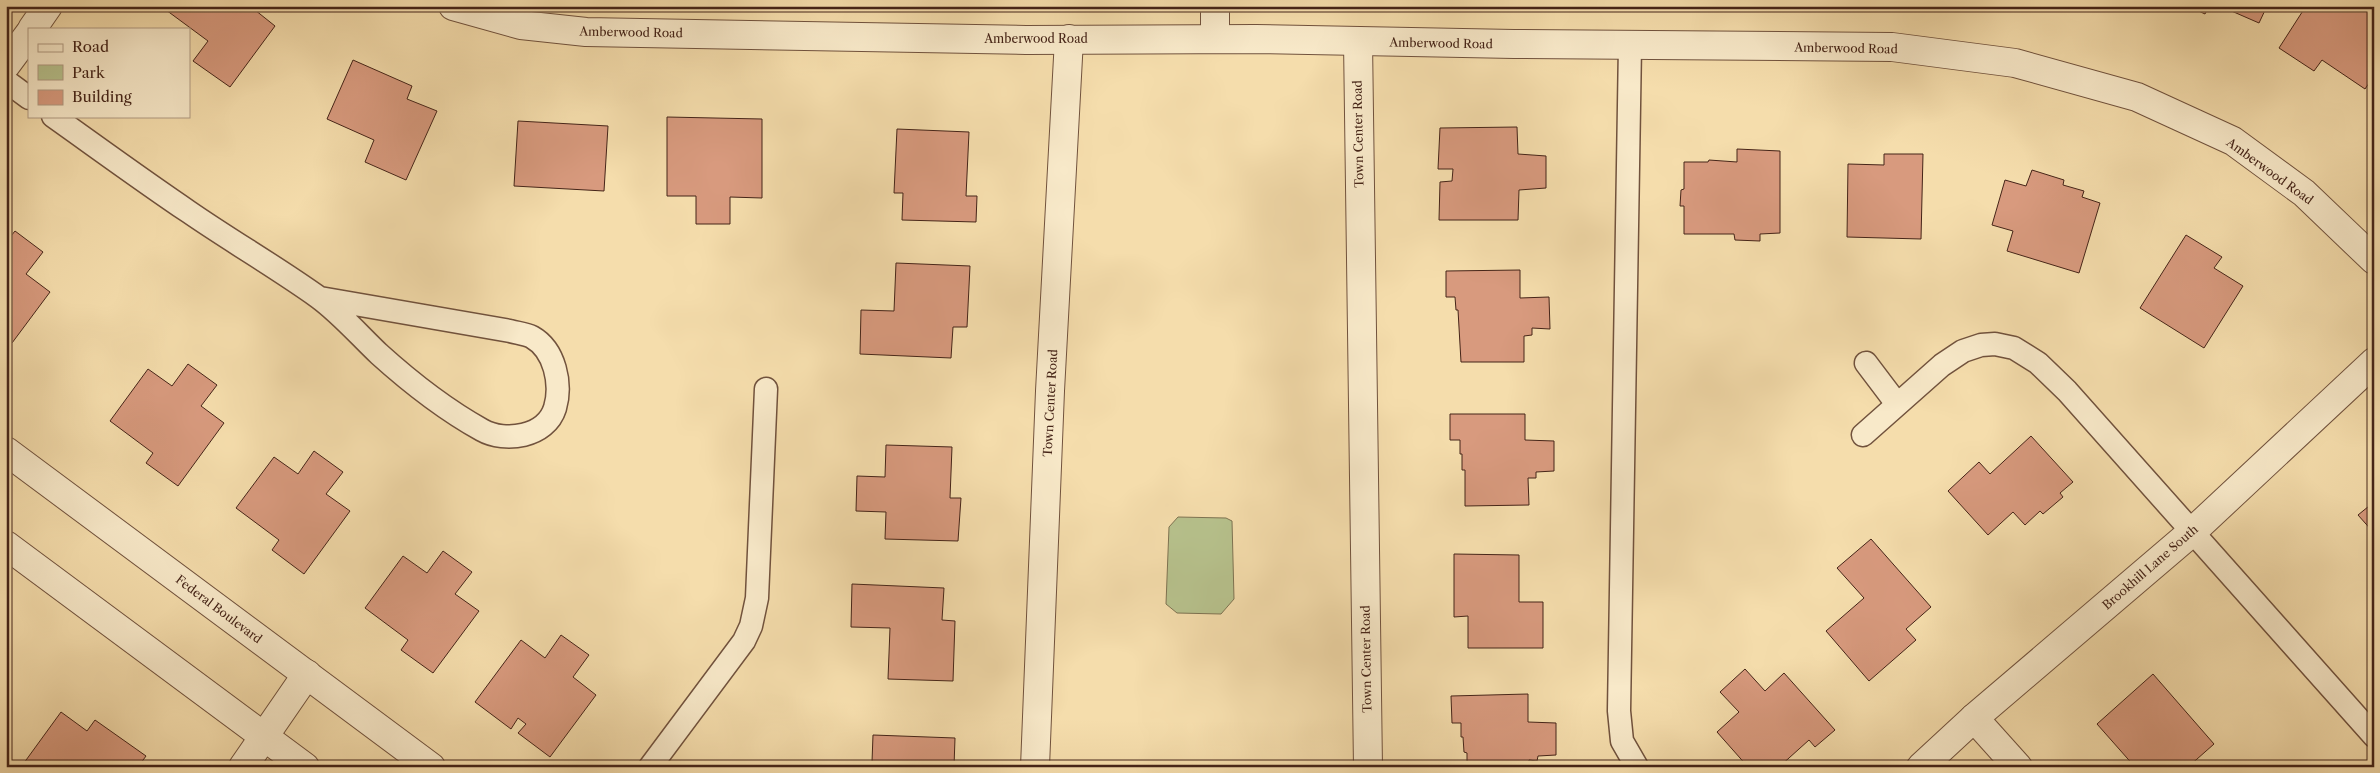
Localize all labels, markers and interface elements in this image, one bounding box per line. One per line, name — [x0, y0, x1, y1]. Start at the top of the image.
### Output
street label: Amberwood Road — [578, 24, 684, 40]
legend — [28, 28, 190, 118]
street label: Amberwood Road — [983, 31, 1088, 46]
street label: Amberwood Road — [1388, 35, 1494, 51]
text: Road — [72, 37, 109, 56]
street label: Amberwood Road — [1793, 40, 1899, 56]
text: Park — [72, 63, 106, 82]
street label: Town Center Road — [1350, 79, 1366, 188]
text: Building — [72, 87, 132, 106]
street label: Amberwood Road — [2223, 134, 2317, 208]
street label: Town Center Road — [1040, 348, 1060, 457]
street label: Brookhill Lane South — [2099, 521, 2201, 613]
street label: Federal Boulevard — [173, 572, 266, 647]
street label: Town Center Road — [1358, 604, 1374, 713]

